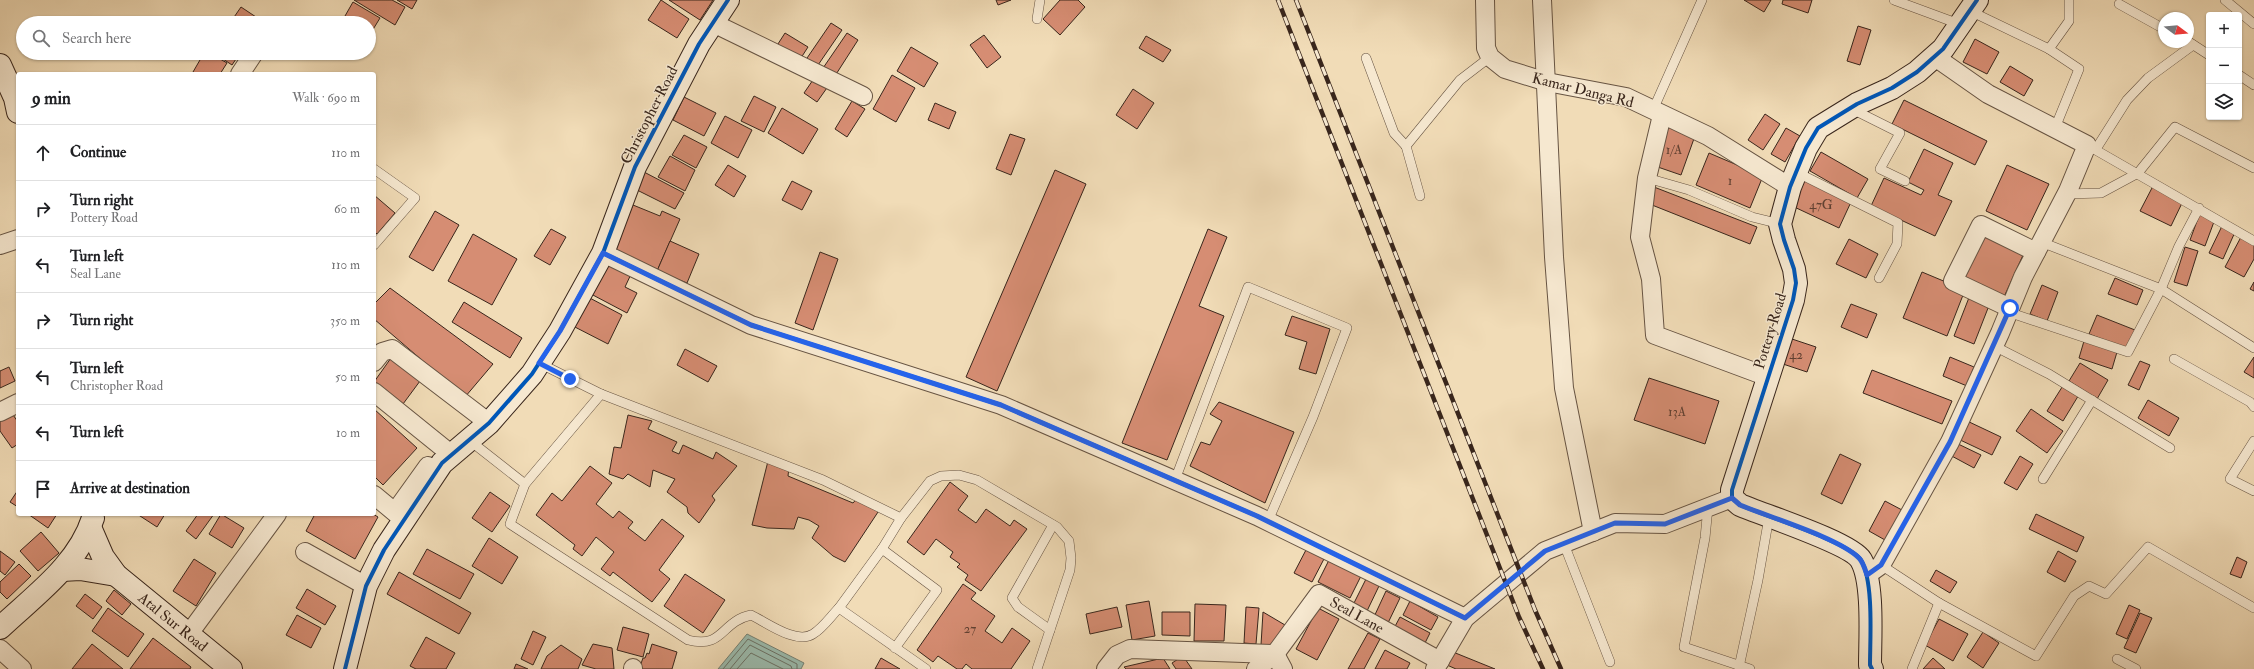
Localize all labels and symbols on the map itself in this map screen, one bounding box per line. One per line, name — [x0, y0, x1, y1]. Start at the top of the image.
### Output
north arrow — [2158, 12, 2194, 48]
street label: Christopher Road — [617, 63, 683, 168]
street label: Kamar Danga Rd — [1530, 69, 1636, 112]
house number: 1/A — [1666, 142, 1683, 158]
house number: 1 — [1728, 173, 1733, 189]
house number: 47G — [1809, 197, 1833, 213]
street label: Pottery Road — [1750, 290, 1791, 371]
route start — [2001, 299, 2019, 317]
house number: 42 — [1789, 347, 1803, 363]
route end — [561, 370, 579, 388]
house number: 13A — [1668, 404, 1687, 420]
street label: Atal Sur Road — [133, 588, 212, 656]
street label: Seal Lane — [1326, 593, 1387, 638]
house number: 27 — [964, 621, 976, 637]

